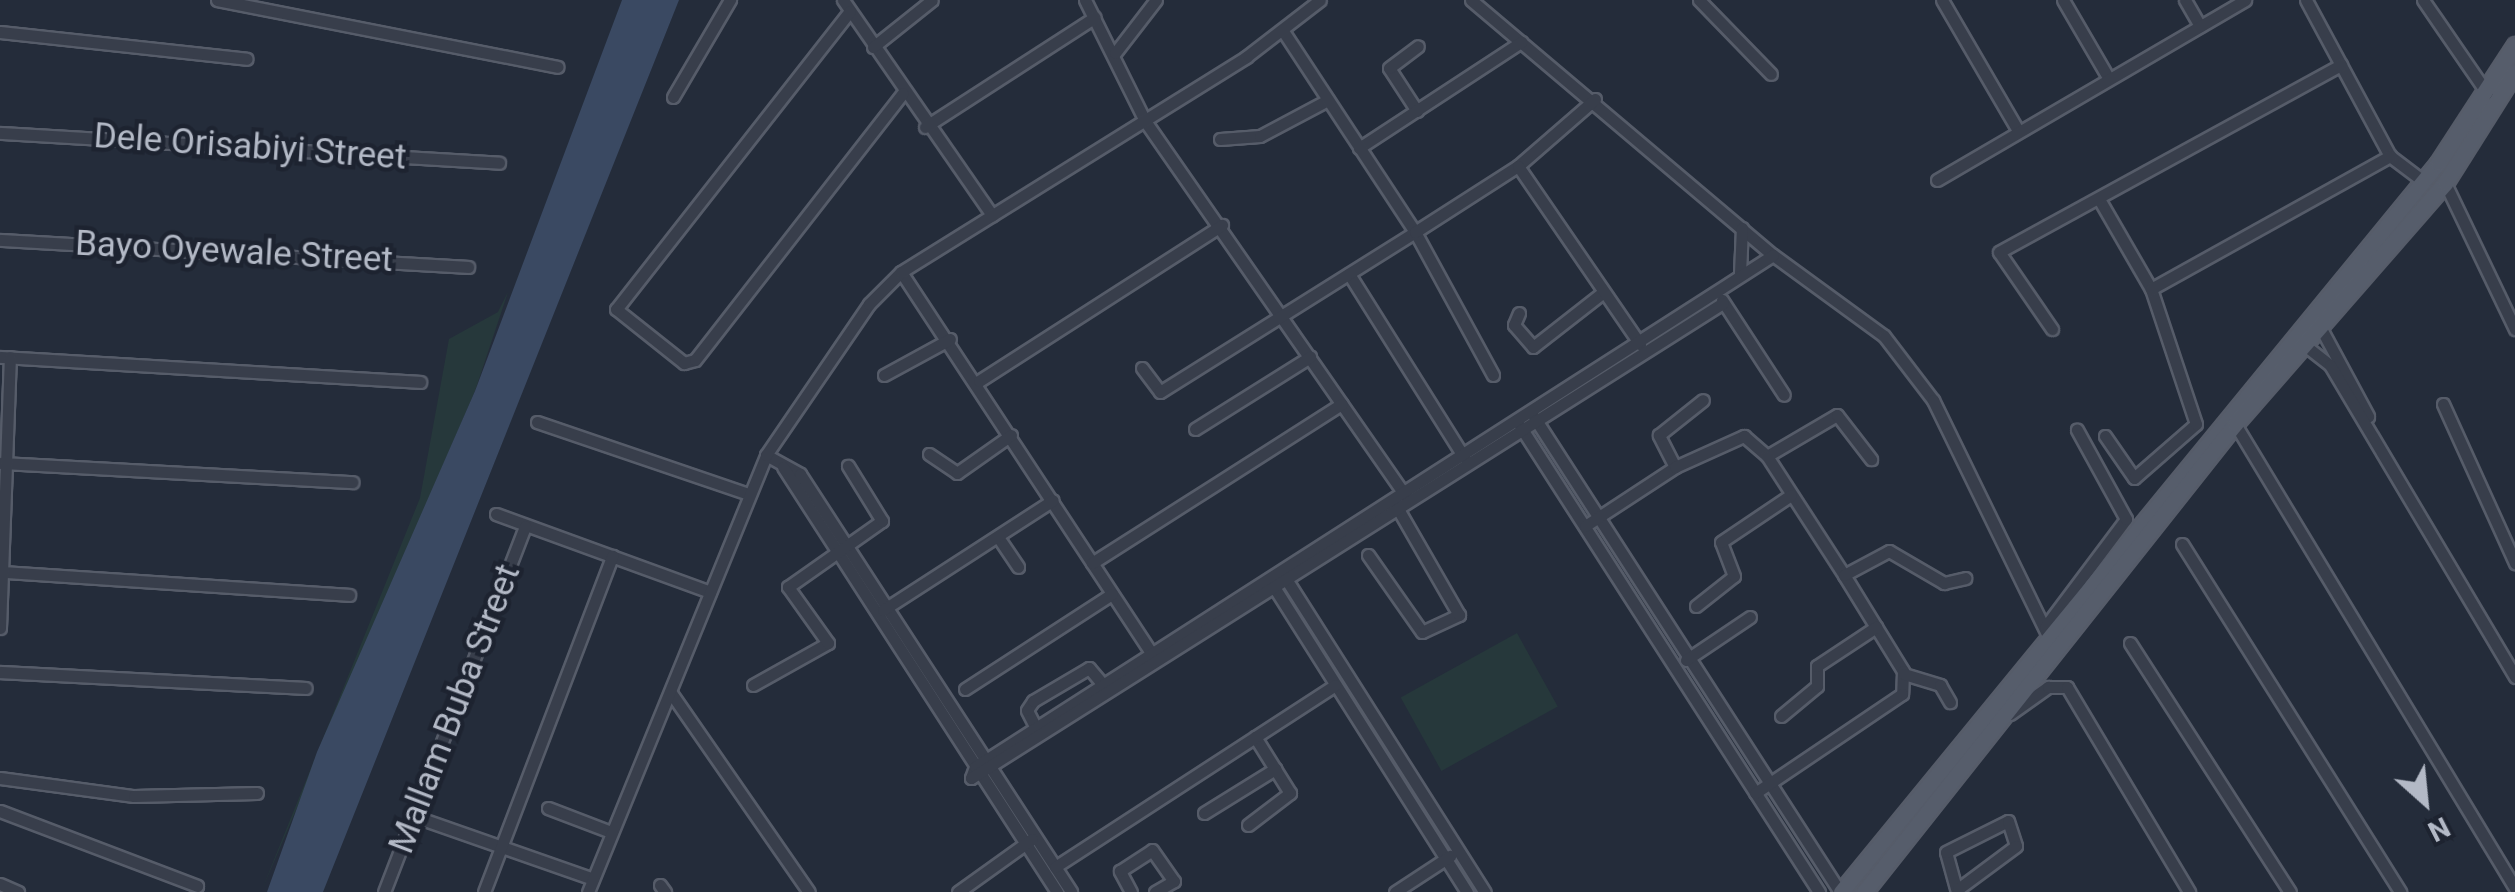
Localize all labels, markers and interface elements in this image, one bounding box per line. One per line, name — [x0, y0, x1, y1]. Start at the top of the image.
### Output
street label: Dele Orisabiyi Street — [92, 115, 408, 179]
street label: Bayo Oyewale Street — [74, 223, 394, 281]
street label: Mallam Buba Street — [381, 559, 529, 859]
north arrow — [2375, 752, 2475, 852]
text: N — [2423, 810, 2455, 848]

